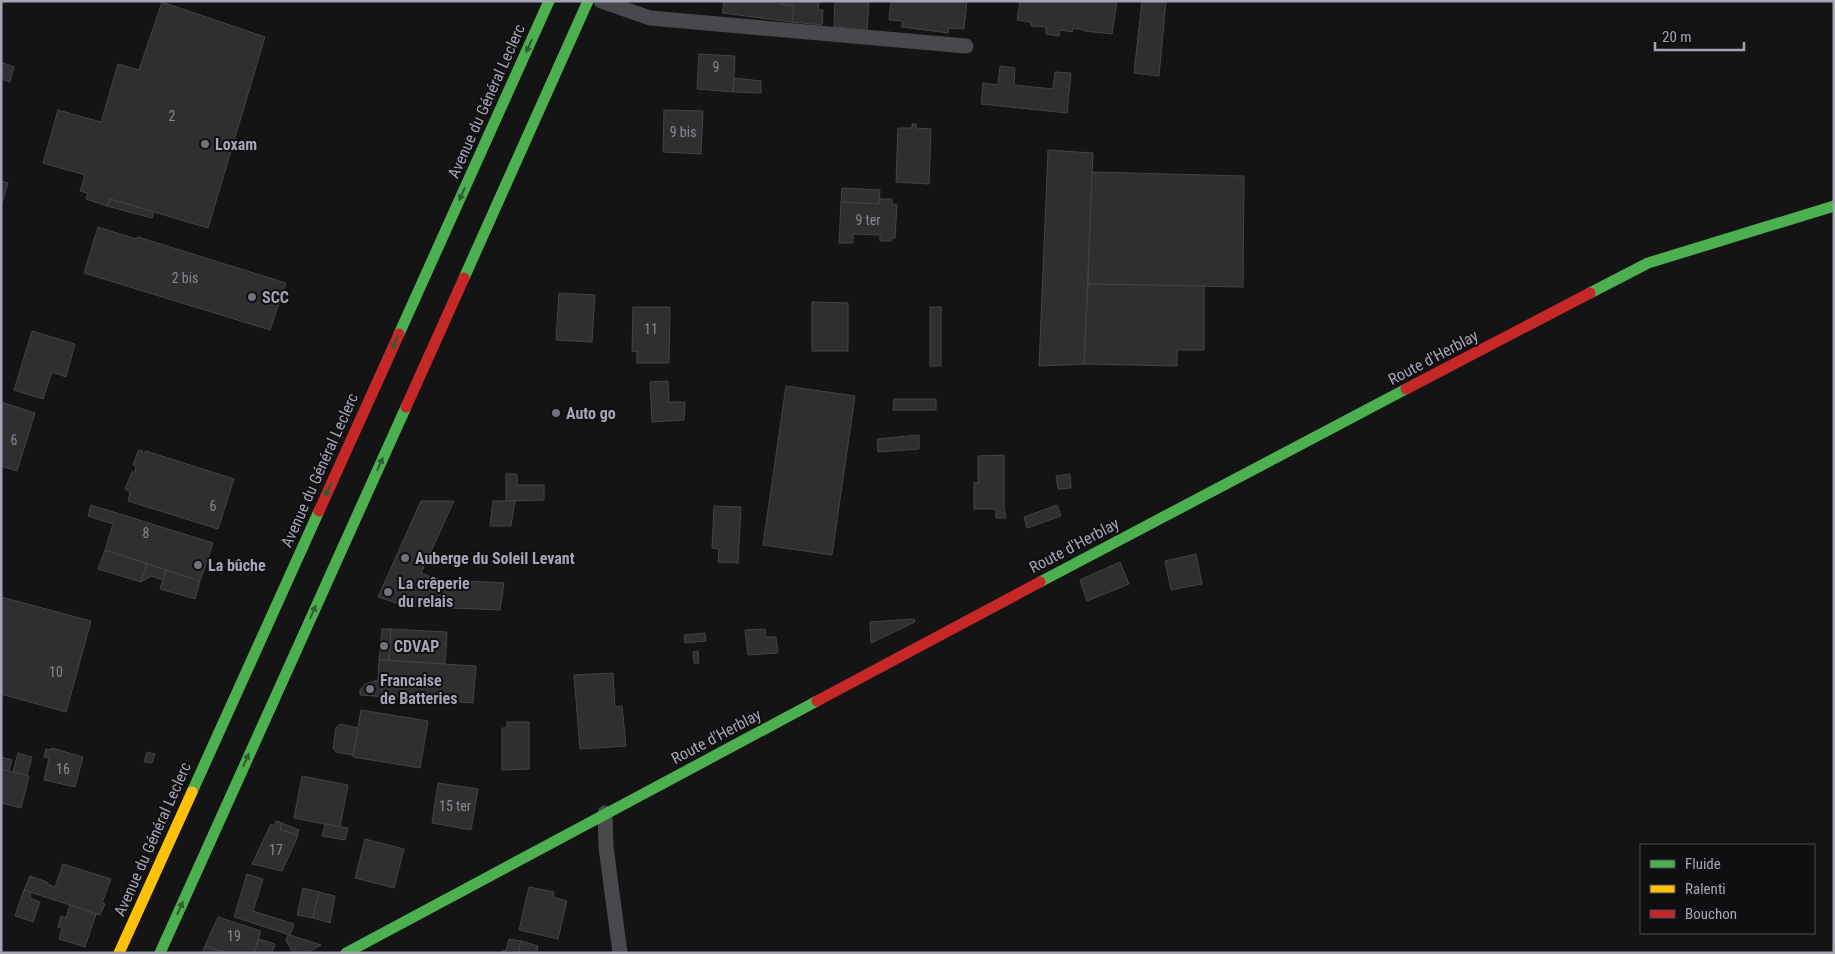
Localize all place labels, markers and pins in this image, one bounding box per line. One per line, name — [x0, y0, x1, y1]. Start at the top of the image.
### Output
place label: Loxam — [215, 135, 257, 154]
marker: Loxam — [199, 138, 211, 150]
place label: SCC — [262, 288, 289, 307]
marker: SCC — [246, 291, 258, 303]
place label: Auto go — [566, 404, 616, 423]
marker: Auto go — [550, 407, 562, 419]
place label: Auberge du Soleil Levant — [415, 549, 575, 568]
marker: Auberge du Soleil Levant — [399, 552, 411, 564]
place label: La bûche — [208, 556, 266, 575]
marker: La bûche — [192, 559, 204, 571]
place label: La crêperie du relais — [398, 574, 470, 611]
marker: La crêperie du relais — [382, 586, 394, 598]
place label: CDVAP — [394, 637, 439, 656]
marker: CDVAP — [378, 640, 390, 652]
place label: Francaise de Batteries — [380, 671, 458, 708]
marker: Francaise de Batteries — [364, 683, 376, 695]

